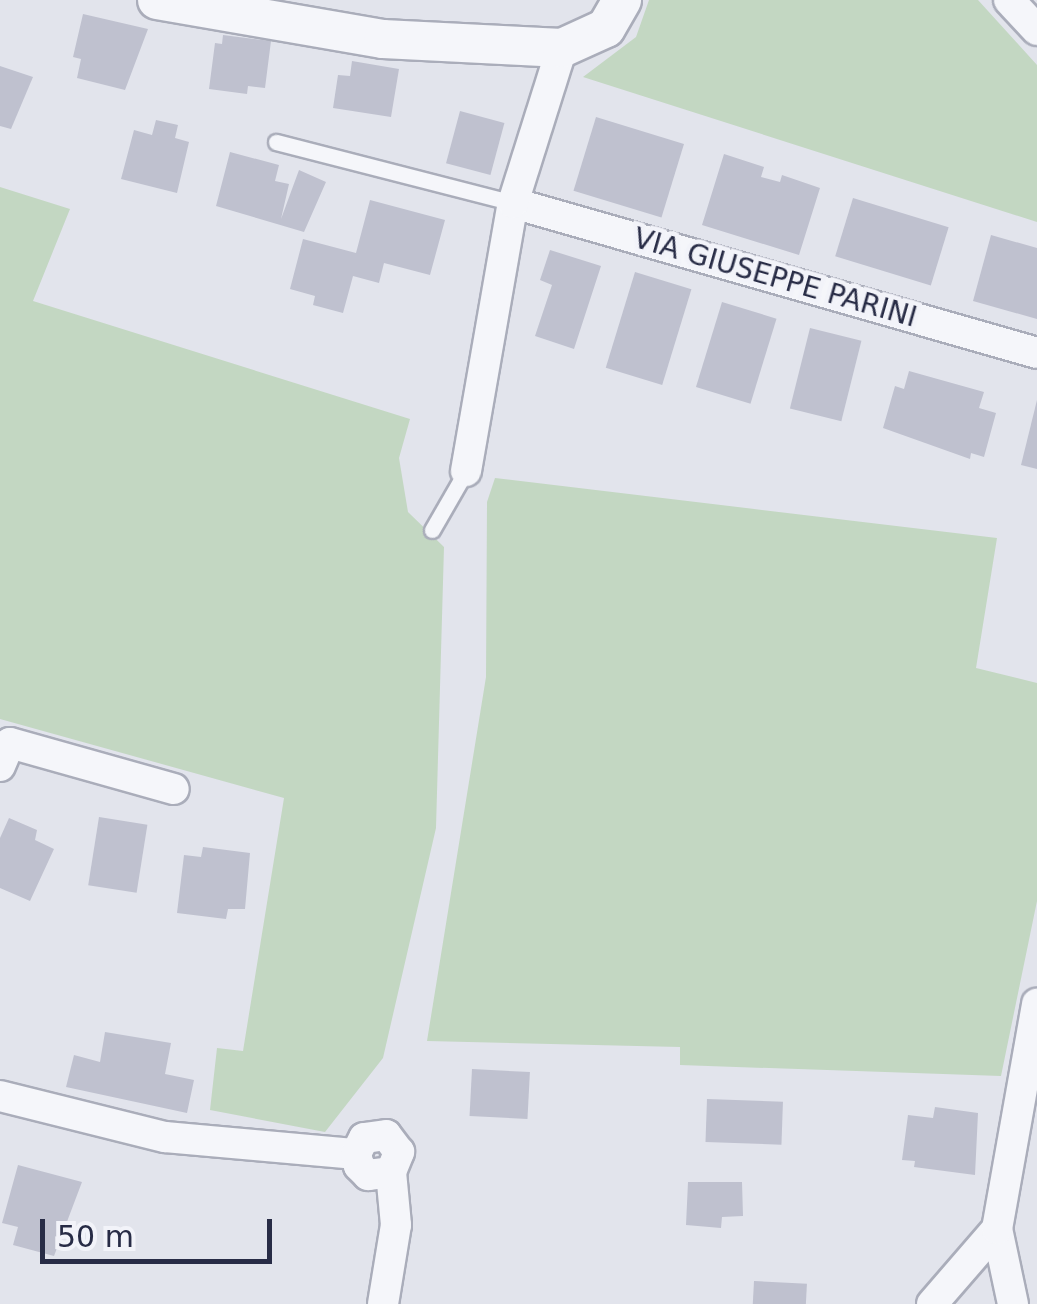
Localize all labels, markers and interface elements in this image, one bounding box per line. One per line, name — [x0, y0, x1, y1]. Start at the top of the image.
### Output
street label: VIA GIUSEPPE PARINI — [630, 221, 920, 335]
scale bar — [45, 1199, 278, 1261]
text: 50 m — [57, 1219, 134, 1254]

